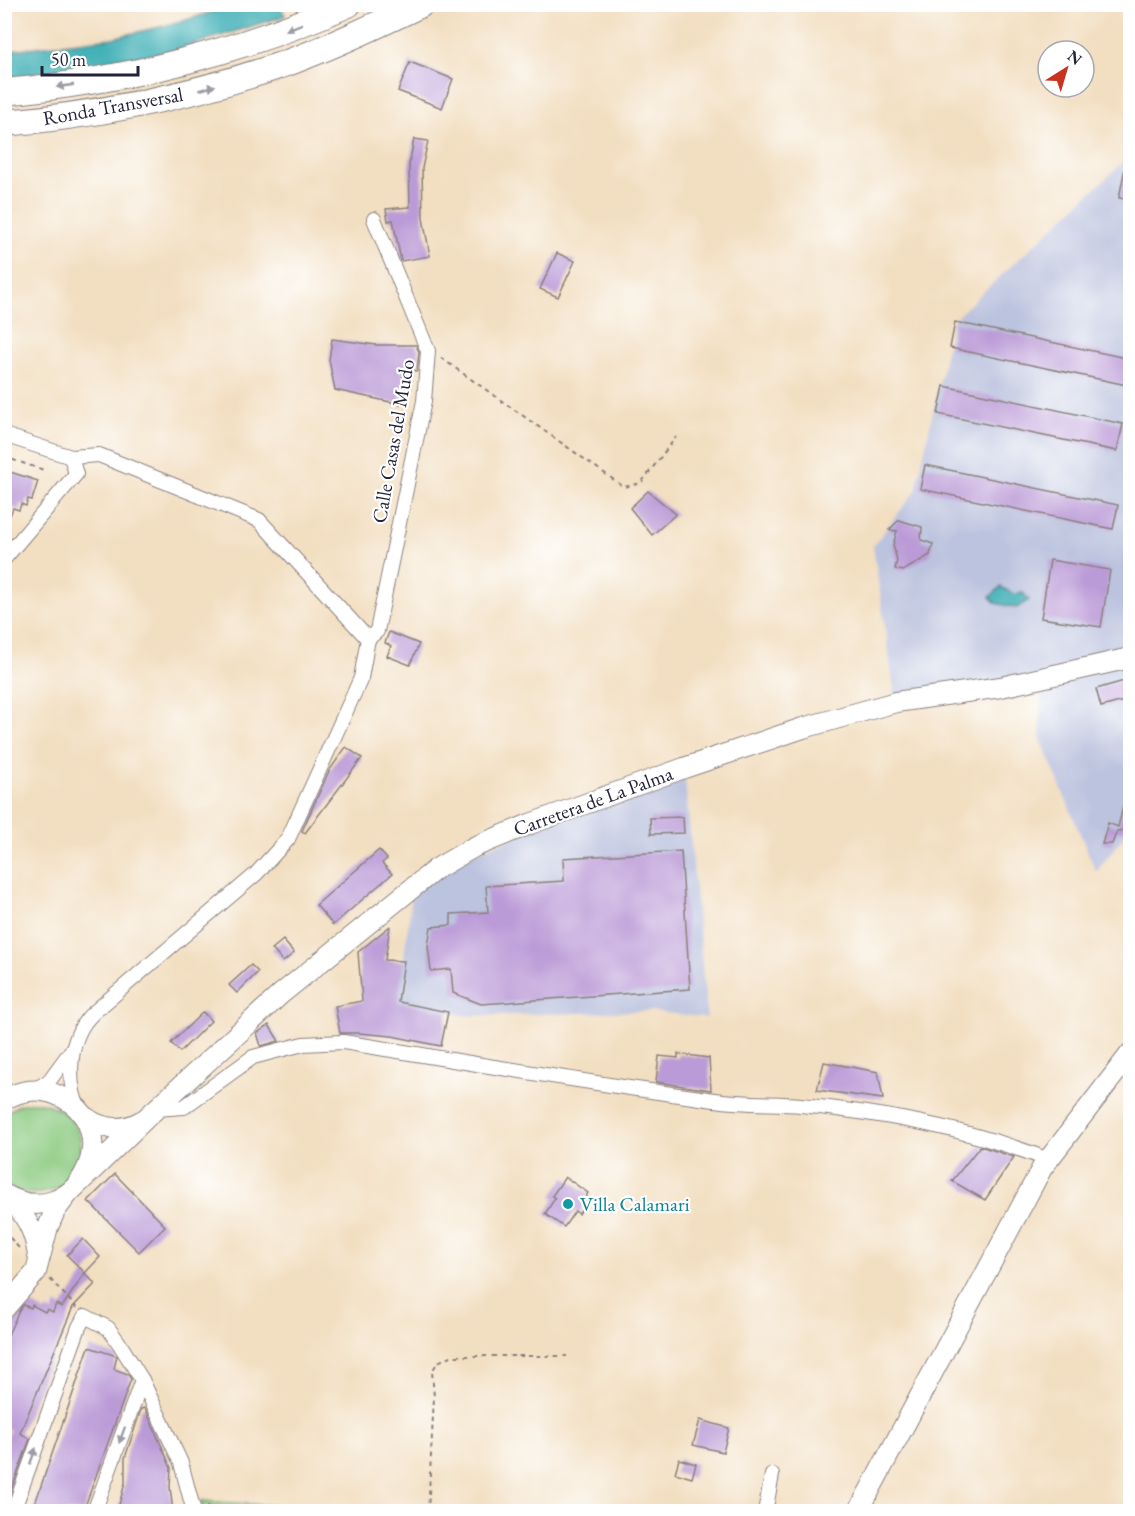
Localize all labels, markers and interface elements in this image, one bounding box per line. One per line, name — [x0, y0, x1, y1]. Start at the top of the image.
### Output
one-way arrow — [284, 22, 302, 32]
scale bar — [42, 39, 138, 77]
north arrow — [1036, 39, 1096, 99]
text: N — [1063, 45, 1086, 70]
text: 50 m — [51, 48, 86, 71]
street label: Ronda Transversal — [41, 81, 185, 131]
one-way arrow — [55, 81, 74, 90]
one-way arrow — [198, 83, 216, 92]
street label: Calle Casas del Mudo — [366, 357, 420, 525]
street label: Carretera de La Palma — [510, 760, 676, 842]
place label: Villa Calamari — [580, 1191, 690, 1217]
marker: Villa Calamari — [561, 1197, 575, 1211]
one-way arrow — [117, 1426, 127, 1444]
one-way arrow — [28, 1447, 38, 1465]

